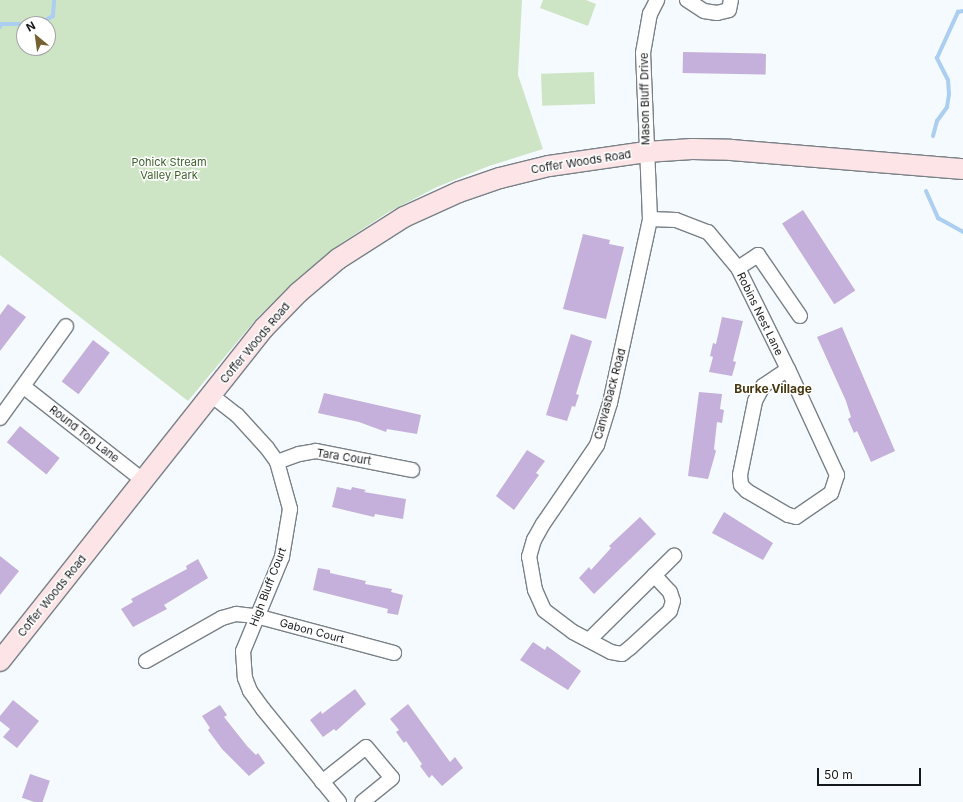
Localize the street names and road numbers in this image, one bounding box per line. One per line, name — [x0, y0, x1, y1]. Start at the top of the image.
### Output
street label: Mason Bluff Drive — [638, 53, 652, 145]
street label: Coffer Woods Road — [530, 148, 632, 176]
street label: Robins Nest Lane — [734, 270, 786, 358]
street label: Coffer Woods Road — [217, 300, 293, 386]
street label: Canvasback Road — [592, 347, 628, 441]
street label: Round Top Lane — [47, 403, 121, 465]
street label: Tara Court — [316, 446, 372, 468]
street label: High Bluff Court — [247, 546, 289, 628]
street label: Coffer Woods Road — [15, 552, 89, 640]
street label: Gabon Court — [278, 616, 346, 646]

